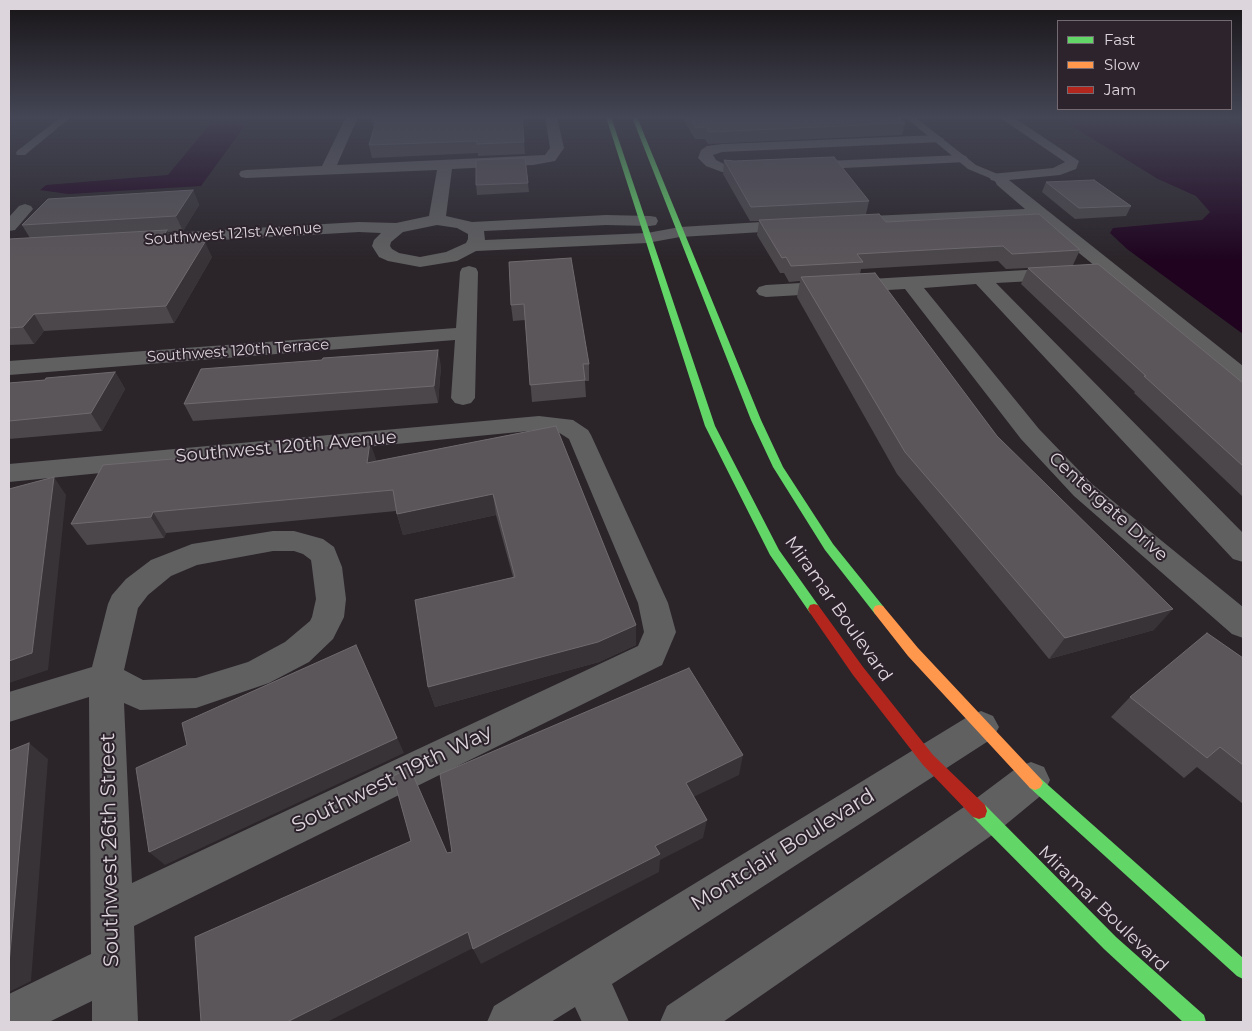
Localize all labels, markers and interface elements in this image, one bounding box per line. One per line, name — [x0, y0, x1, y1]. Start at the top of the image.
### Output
legend — [1057, 20, 1232, 110]
text: Fast — [1104, 30, 1135, 49]
text: Slow — [1104, 55, 1140, 74]
text: Jam — [1104, 80, 1136, 99]
street label: Southwest 121st Avenue — [144, 219, 322, 249]
street label: Southwest 120th Terrace — [146, 336, 330, 366]
street label: Southwest 120th Avenue — [175, 427, 397, 467]
street label: Centergate Drive — [1044, 448, 1172, 566]
street label: Miramar Boulevard — [780, 532, 896, 686]
street label: Southwest 119th Way — [288, 720, 496, 838]
street label: Southwest 26th Street — [95, 733, 125, 967]
street label: Montclair Boulevard — [687, 783, 879, 917]
street label: Miramar Boulevard — [1033, 841, 1173, 977]

